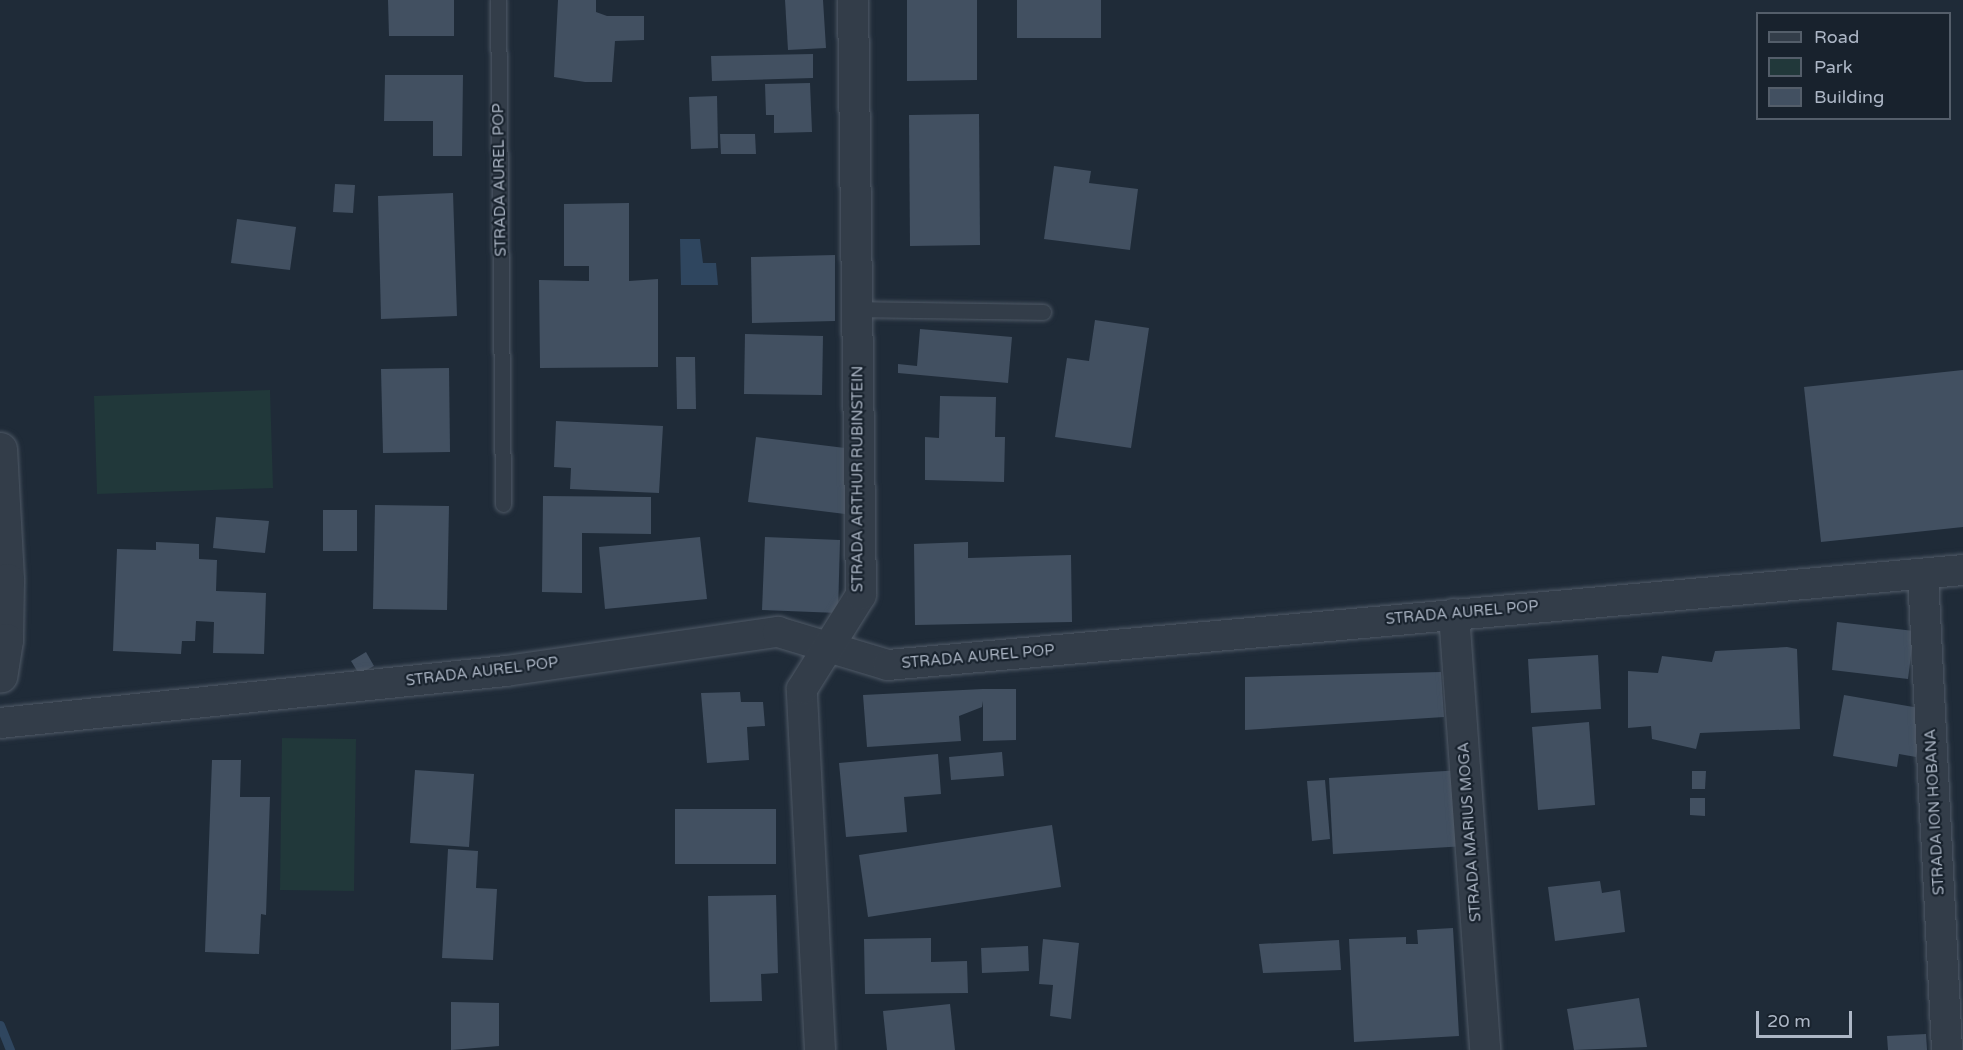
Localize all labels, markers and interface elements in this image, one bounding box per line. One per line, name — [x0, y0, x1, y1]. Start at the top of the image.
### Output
legend — [1756, 12, 1951, 120]
text: Road — [1814, 26, 1859, 48]
text: Park — [1814, 56, 1852, 78]
text: Building — [1814, 86, 1884, 108]
street label: STRADA AUREL POP — [490, 103, 510, 257]
street label: STRADA ARTHUR RUBINSTEIN — [849, 366, 867, 592]
street label: STRADA AUREL POP — [1385, 597, 1539, 629]
street label: STRADA AUREL POP — [901, 641, 1055, 673]
street label: STRADA AUREL POP — [405, 654, 559, 690]
street label: STRADA ION HOBANA — [1922, 728, 1948, 896]
street label: STRADA MARIUS MOGA — [1455, 742, 1485, 922]
scale bar — [1759, 999, 1855, 1037]
text: 20 m — [1767, 1010, 1811, 1032]

